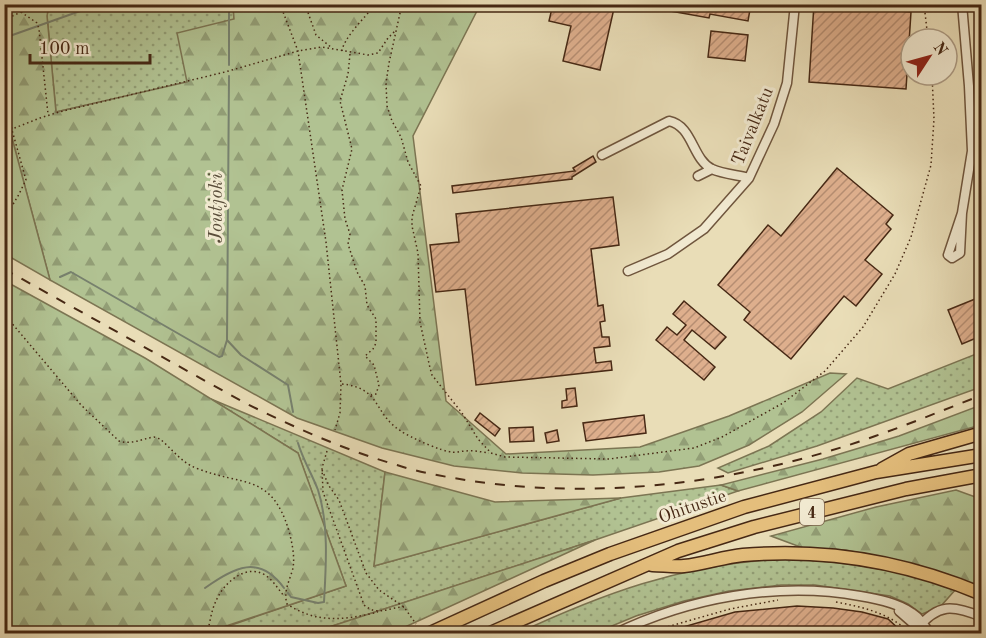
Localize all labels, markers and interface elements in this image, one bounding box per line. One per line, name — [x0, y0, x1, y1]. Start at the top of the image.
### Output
scale bar — [30, 27, 150, 65]
north arrow — [899, 27, 959, 87]
text: 100 m — [39, 40, 90, 58]
text: N — [929, 40, 950, 60]
street label: Taivalkatu — [729, 84, 777, 168]
water label: Joutjoki — [207, 173, 227, 243]
street label: Ohitustie — [656, 487, 729, 527]
road number: 4 — [800, 499, 824, 525]

